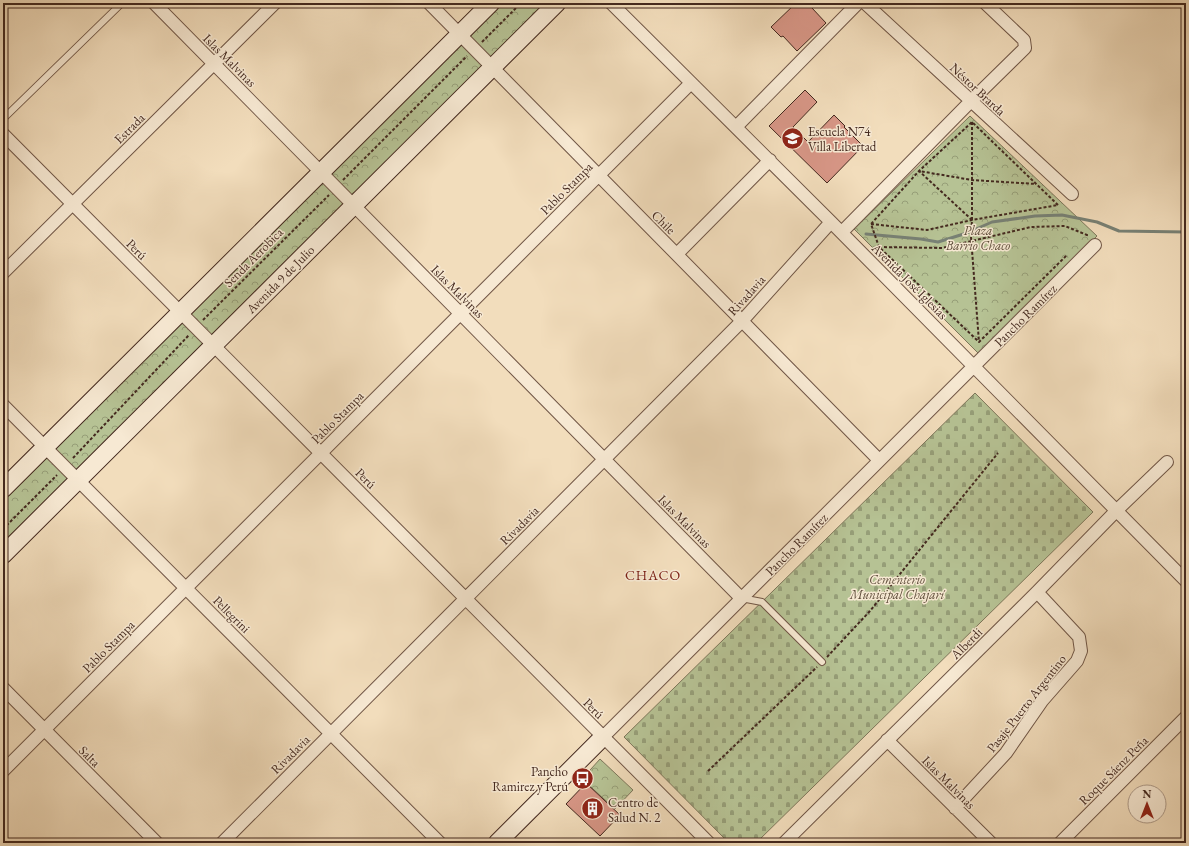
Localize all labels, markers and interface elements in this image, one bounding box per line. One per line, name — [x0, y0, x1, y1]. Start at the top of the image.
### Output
street label: Islas Malvinas — [199, 30, 260, 91]
street label: Néstor Brarda — [946, 59, 1010, 120]
street label: Estrada — [110, 109, 149, 147]
place label: Escuela N74 Villa Libertad — [808, 123, 877, 155]
school or university icon: Escuela N74 Villa Libertad — [779, 125, 805, 151]
street label: Pablo Stampa — [536, 158, 597, 218]
street label: Chile — [648, 207, 679, 238]
park label: Plaza Barrio Chaco — [945, 222, 1010, 254]
street label: Senda Aerobica — [220, 223, 287, 291]
street label: Perú — [123, 235, 151, 264]
street label: Avenida José Iglesias — [867, 239, 951, 323]
street label: Avenida 9 de Julio — [242, 242, 318, 318]
street label: Islas Malvinas — [427, 261, 488, 322]
street label: Rivadavia — [724, 271, 770, 319]
street label: Pancho Ramírez — [990, 280, 1060, 350]
street label: Pablo Stampa — [307, 387, 368, 447]
street label: Perú — [352, 464, 380, 493]
street label: Islas Malvinas — [654, 491, 715, 552]
street label: Rivadavia — [496, 502, 543, 549]
street label: Pancho Ramírez — [761, 509, 831, 579]
district label: CHACO — [625, 566, 681, 584]
park label: Cementerio Municipal Chajarí — [849, 571, 945, 603]
street label: Pellegrini — [209, 592, 254, 637]
street label: Pablo Stampa — [78, 616, 139, 676]
street label: Alberdi — [946, 624, 986, 664]
street label: Pasaje Puerto Argentino — [983, 651, 1070, 756]
street label: Perú — [580, 694, 608, 723]
street label: Rivadavia — [267, 731, 314, 778]
street label: Roque Sáenz Peña — [1075, 731, 1152, 809]
street label: Salta — [75, 742, 105, 771]
street label: Islas Malvinas — [918, 752, 979, 813]
place label: Pancho Ramirez y Perú — [492, 763, 568, 795]
bus stop icon: Pancho Ramirez y Perú — [570, 765, 596, 791]
north arrow — [1127, 784, 1167, 824]
text: N — [1143, 787, 1152, 801]
place label: Centro de Salud N. 2 — [608, 794, 661, 826]
building icon: Centro de Salud N. 2 — [580, 796, 606, 822]

